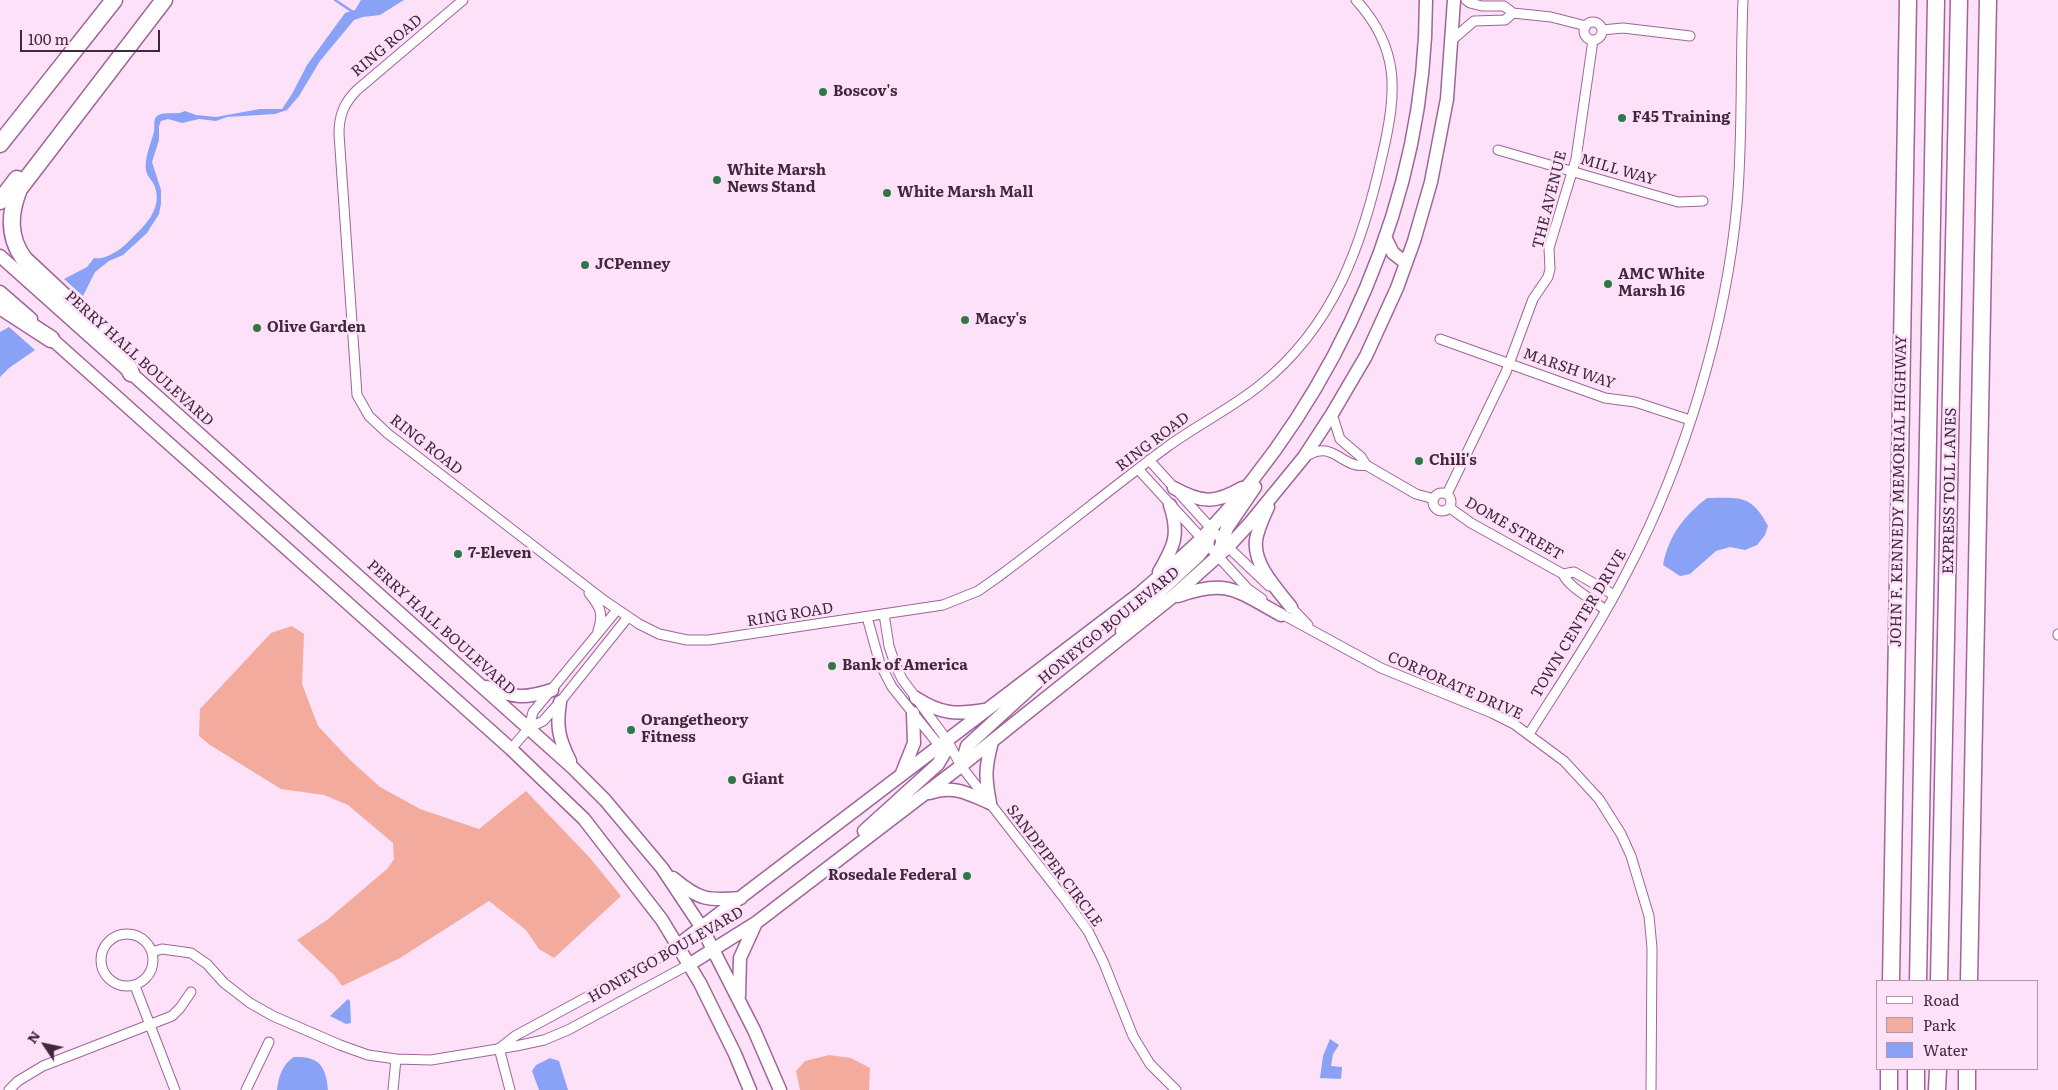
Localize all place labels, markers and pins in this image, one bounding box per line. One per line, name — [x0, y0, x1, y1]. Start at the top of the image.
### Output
place label: Boscov's — [833, 83, 897, 101]
marker: Boscov's — [817, 86, 829, 98]
place label: F45 Training — [1632, 109, 1730, 127]
marker: F45 Training — [1616, 112, 1628, 124]
place label: White Marsh News Stand — [727, 162, 826, 197]
marker: White Marsh News Stand — [711, 174, 723, 186]
place label: White Marsh Mall — [897, 184, 1033, 202]
marker: White Marsh Mall — [881, 187, 893, 199]
place label: JCPenney — [595, 256, 670, 274]
marker: JCPenney — [579, 259, 591, 271]
place label: AMC White Marsh 16 — [1618, 266, 1705, 301]
marker: AMC White Marsh 16 — [1602, 278, 1614, 290]
place label: Macy's — [975, 311, 1026, 329]
marker: Macy's — [959, 314, 971, 326]
place label: Olive Garden — [267, 319, 366, 337]
marker: Olive Garden — [251, 322, 263, 334]
place label: Chili's — [1429, 452, 1477, 470]
marker: Chili's — [1413, 455, 1425, 467]
place label: 7-Eleven — [468, 545, 532, 563]
marker: 7-Eleven — [452, 548, 464, 560]
place label: Bank of America — [842, 657, 968, 675]
marker: Bank of America — [826, 660, 838, 672]
place label: Orangetheory Fitness — [641, 712, 748, 747]
marker: Orangetheory Fitness — [625, 724, 637, 736]
place label: Giant — [742, 771, 784, 789]
marker: Giant — [726, 774, 738, 786]
place label: Rosedale Federal — [828, 867, 957, 885]
marker: Rosedale Federal — [961, 870, 973, 882]

